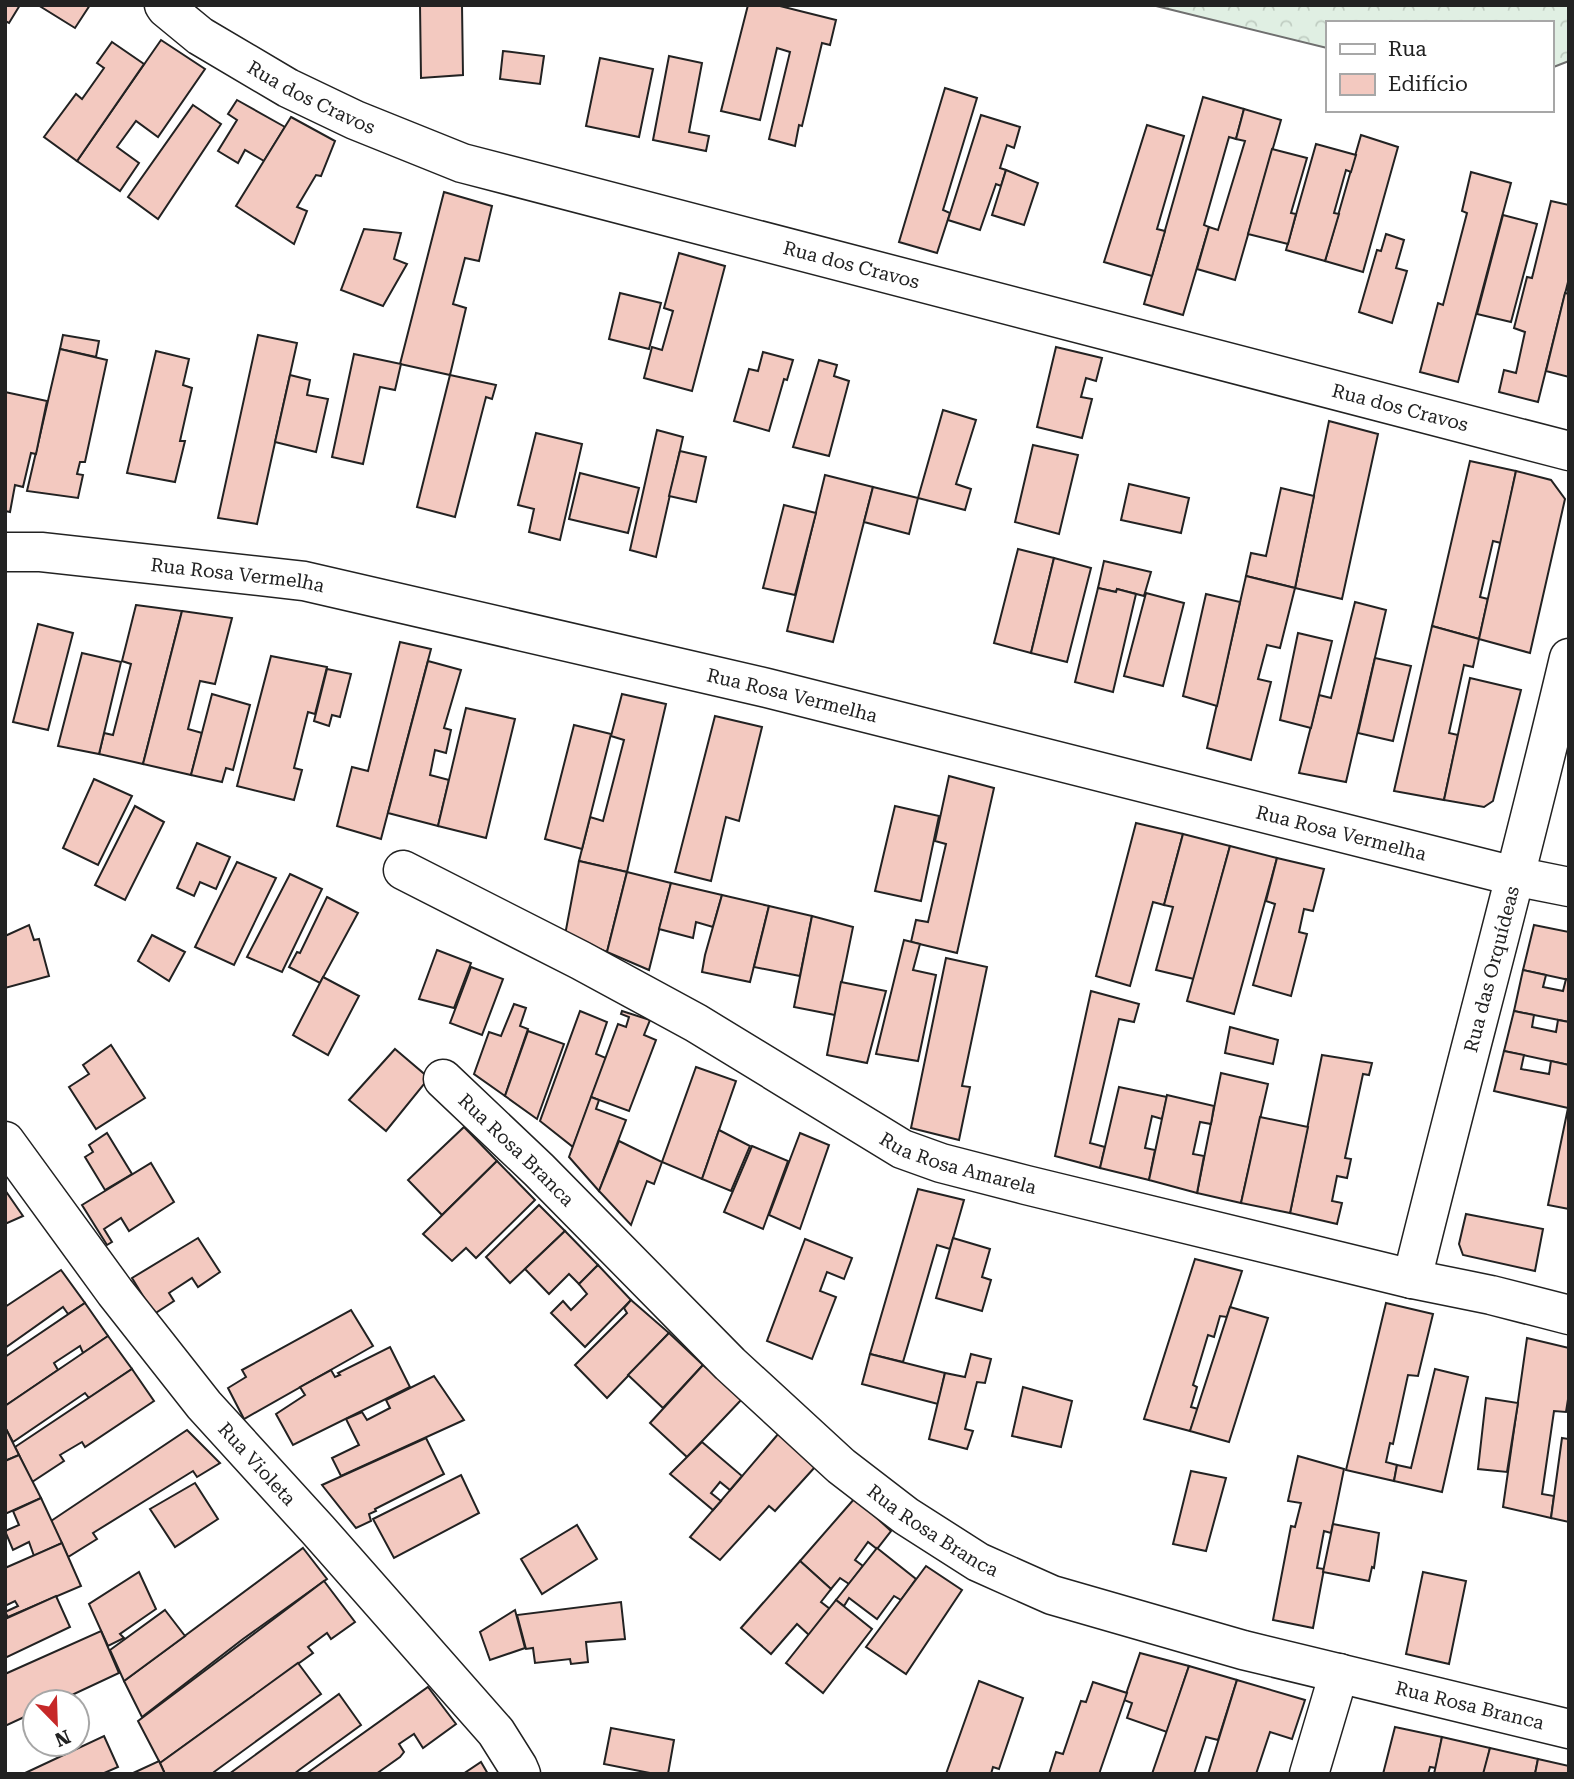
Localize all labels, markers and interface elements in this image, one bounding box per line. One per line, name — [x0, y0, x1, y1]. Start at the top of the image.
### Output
legend — [1326, 21, 1553, 112]
text: Rua — [1388, 37, 1427, 61]
street label: Rua dos Cravos — [243, 56, 378, 139]
text: Edifício — [1388, 72, 1468, 96]
street label: Rua dos Cravos — [781, 236, 922, 294]
street label: Rua dos Cravos — [1330, 379, 1471, 436]
street label: Rua Rosa Vermelha — [150, 553, 328, 598]
street label: Rua Rosa Vermelha — [705, 663, 881, 728]
street label: Rua Rosa Vermelha — [1254, 801, 1430, 866]
street label: Rua das Orquídeas — [1459, 884, 1524, 1055]
street label: Rua Rosa Branca — [453, 1089, 580, 1212]
street label: Rua Rosa Amarela — [875, 1127, 1039, 1199]
street label: Rua Violeta — [213, 1418, 301, 1511]
street label: Rua Rosa Branca — [863, 1480, 1003, 1582]
street label: Rua Rosa Branca — [1393, 1676, 1547, 1735]
north arrow — [21, 1688, 91, 1758]
text: N — [51, 1725, 74, 1752]

